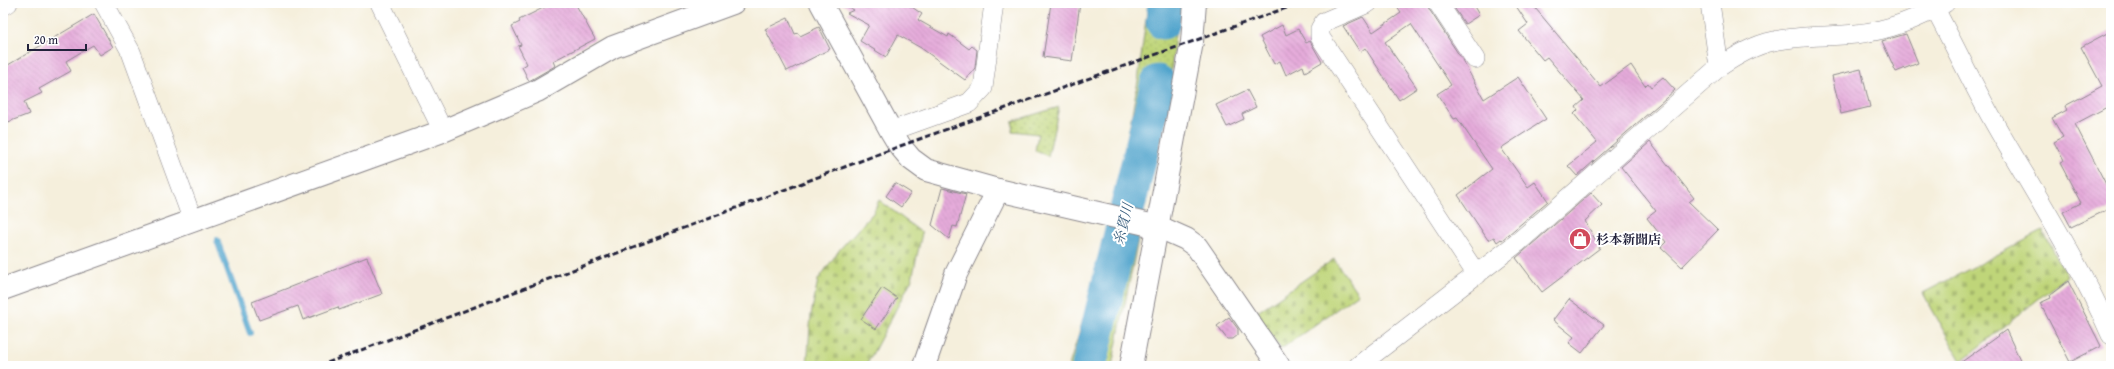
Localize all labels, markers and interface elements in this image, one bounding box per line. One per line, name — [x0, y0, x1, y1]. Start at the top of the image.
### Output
scale bar — [28, 26, 86, 52]
text: 20 m — [34, 31, 58, 48]
water label: 糸貫川 — [1108, 199, 1138, 247]
shop icon: 杉本新聞店 — [1567, 226, 1593, 252]
place label: 杉本新聞店 — [1596, 230, 1661, 249]

